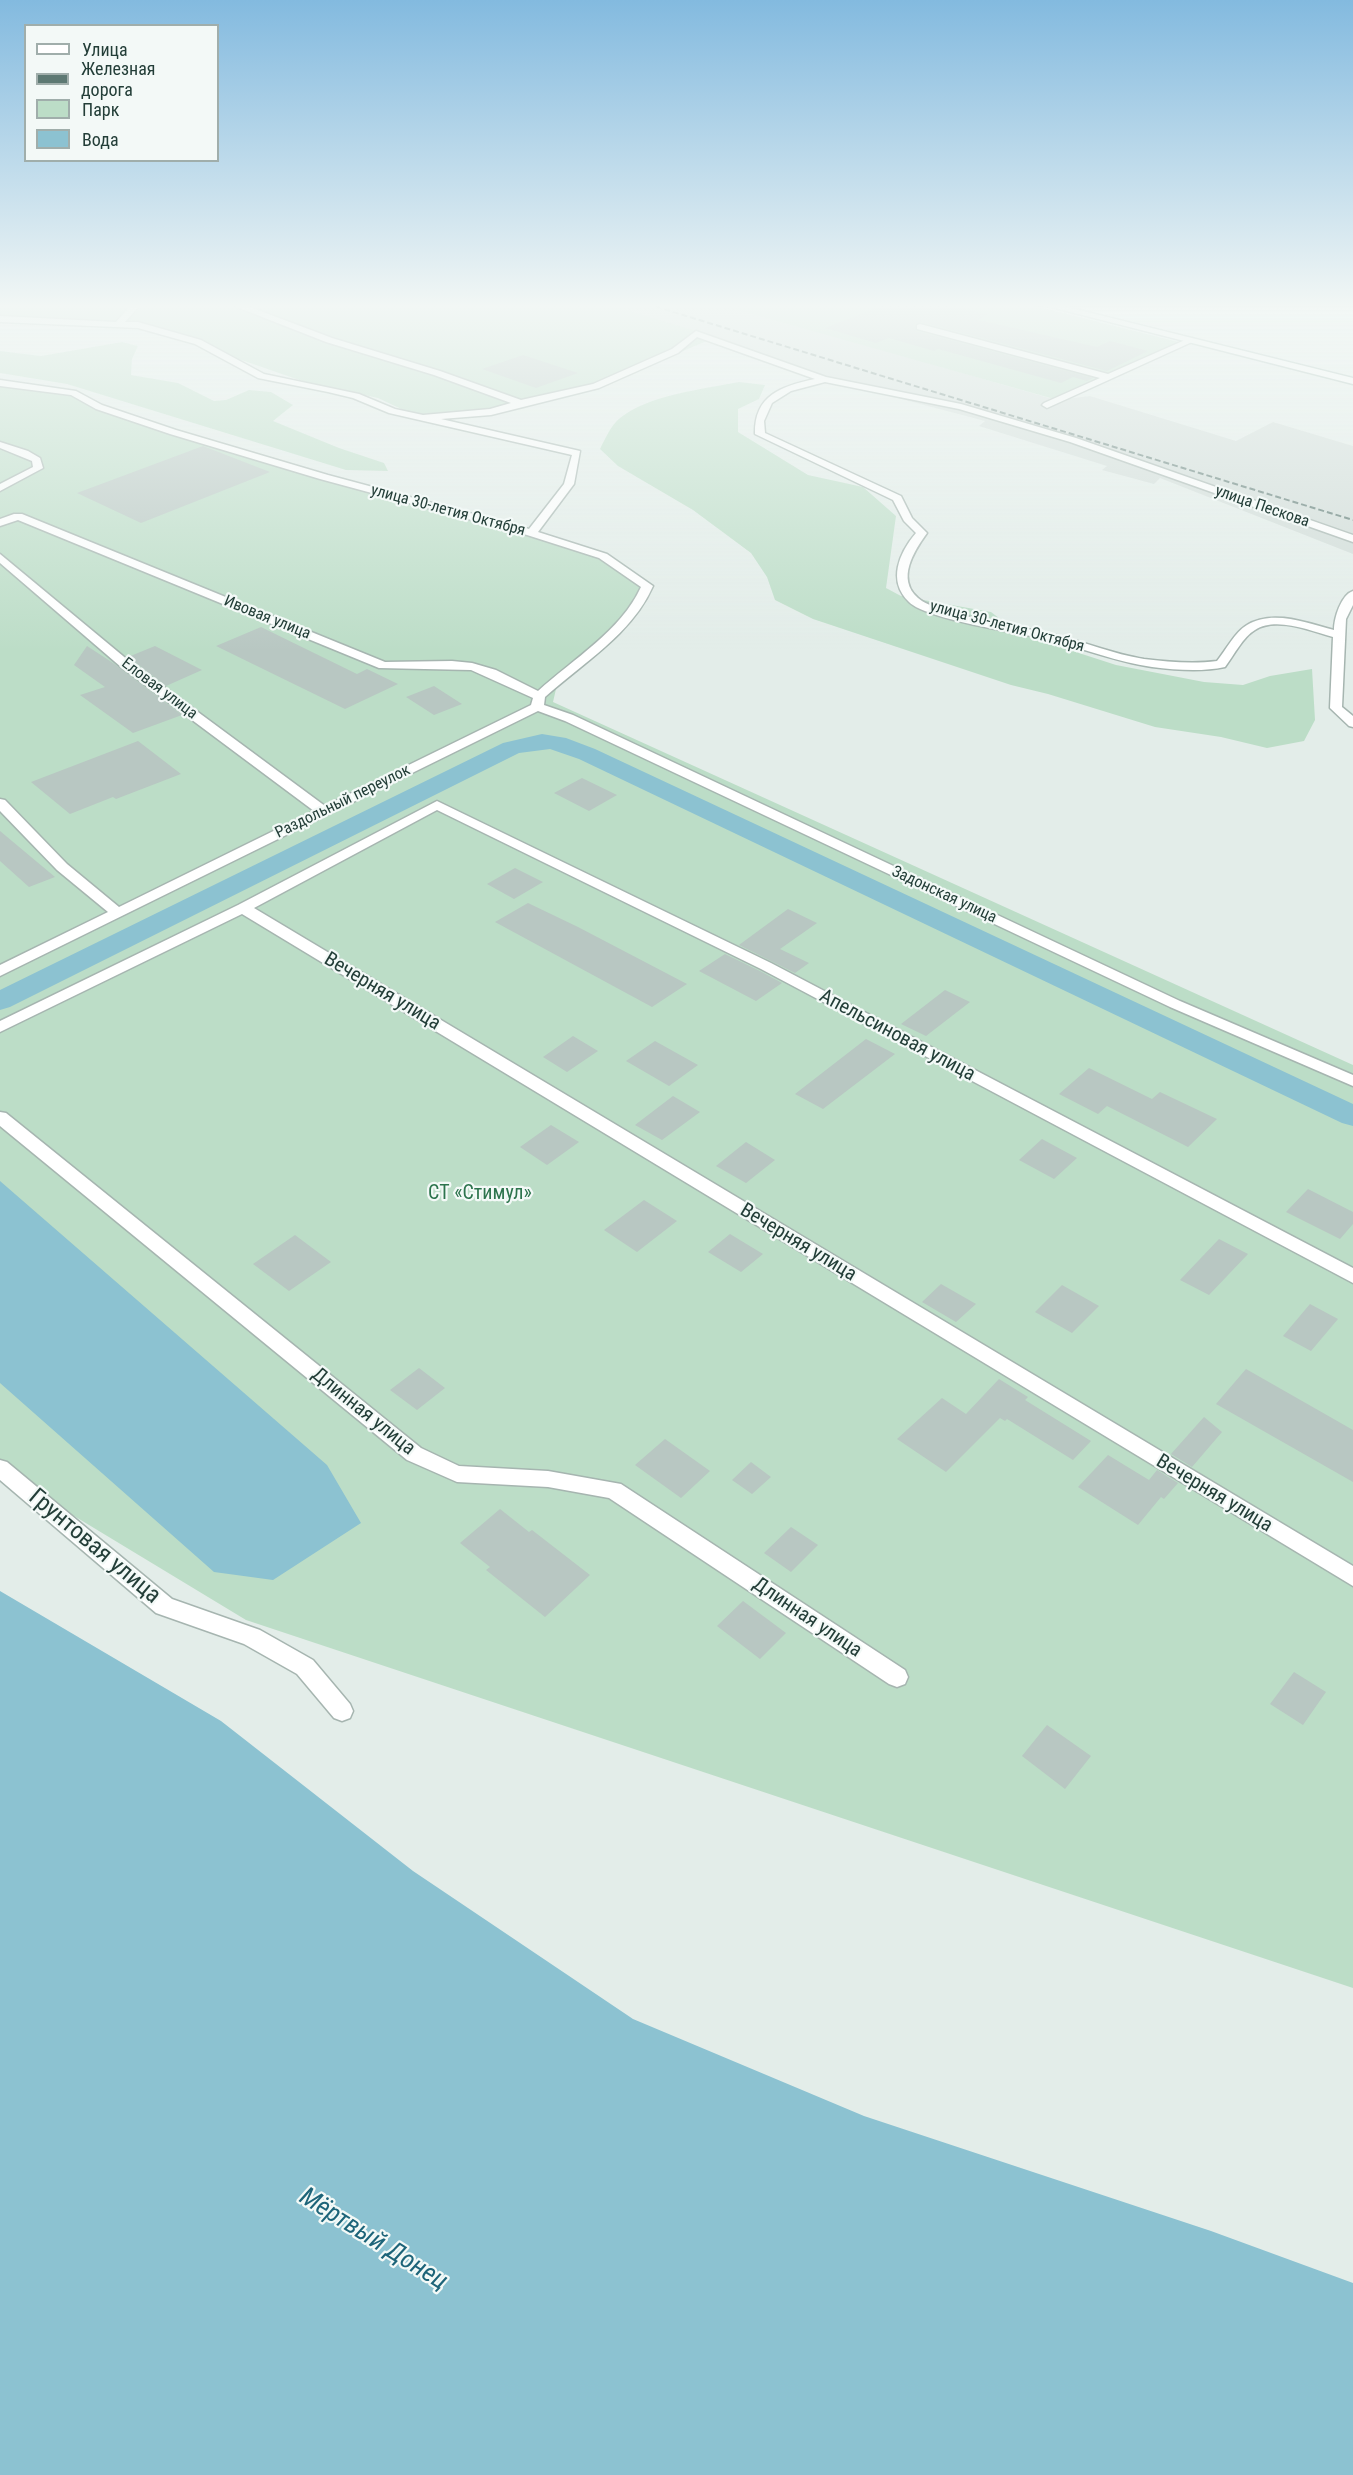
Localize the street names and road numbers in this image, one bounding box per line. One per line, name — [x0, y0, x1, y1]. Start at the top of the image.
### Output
street label: улица 30-летия Октября — [369, 481, 527, 541]
street label: улица Пескова — [1212, 482, 1312, 532]
street label: Ивовая улица — [221, 592, 313, 644]
street label: улица 30-летия Октября — [928, 597, 1086, 657]
street label: Еловая улица — [117, 654, 201, 724]
street label: Раздольный переулок — [272, 761, 414, 843]
street label: Задонская улица — [888, 862, 1000, 928]
street label: Вечерняя улица — [319, 948, 445, 1036]
street label: Апельсиновая улица — [815, 985, 979, 1087]
street label: Вечерняя улица — [735, 1199, 861, 1287]
street label: Длинная улица — [306, 1363, 420, 1461]
street label: Вечерняя улица — [1151, 1450, 1277, 1538]
street label: Грунтовая улица — [22, 1483, 166, 1611]
street label: Длинная улица — [748, 1573, 866, 1663]

